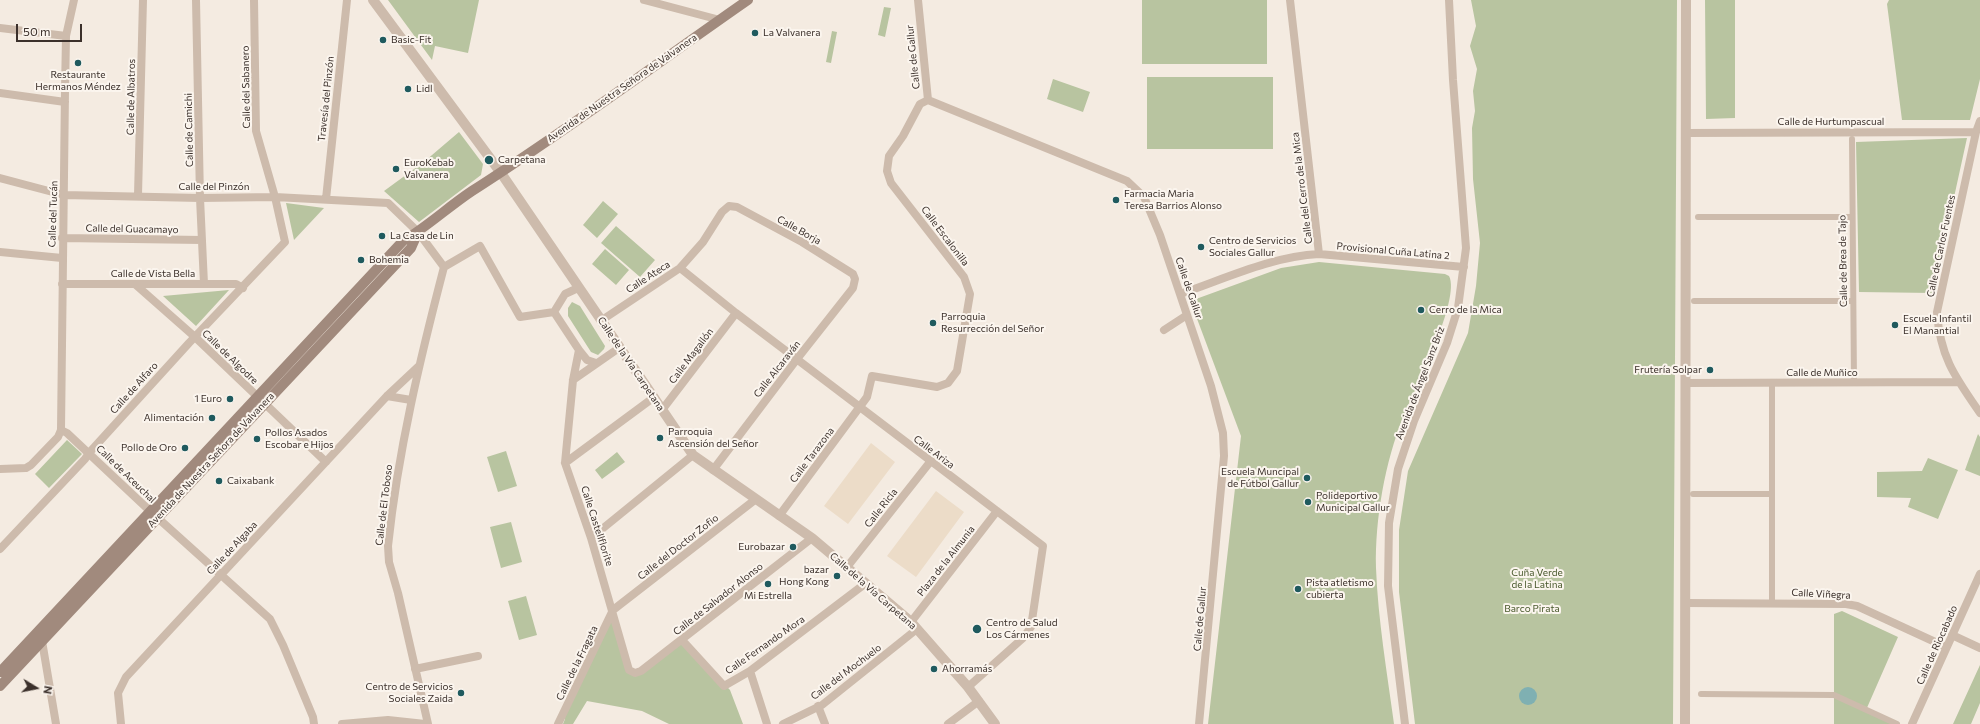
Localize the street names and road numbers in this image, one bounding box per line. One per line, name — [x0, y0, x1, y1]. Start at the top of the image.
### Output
street label: Calle de Gallur — [904, 24, 922, 90]
street label: Avenida de Nuestra Señora de Valvanera — [545, 31, 699, 145]
street label: Calle del Sabanero — [239, 45, 253, 129]
street label: Travesía del Pinzón — [316, 56, 336, 142]
street label: Calle de Albatros — [124, 59, 138, 135]
street label: Calle de Camichi — [182, 93, 196, 167]
street label: Calle de Hurtumpascual — [1778, 116, 1884, 128]
street label: Calle del Cerro de la Mica — [1289, 131, 1315, 245]
street label: Calle del Tucán — [46, 180, 60, 248]
street label: Calle del Pinzón — [178, 181, 250, 193]
street label: Calle de Carlos Fuentes — [1924, 194, 1958, 298]
street label: Calle Escalonilla — [919, 204, 971, 268]
street label: Calle Borja — [775, 213, 823, 247]
street label: Calle de Brea de Tajo — [1836, 215, 1850, 307]
street label: Calle del Guacamayo — [85, 222, 179, 236]
street label: Provisional Cuña Latina 2 — [1336, 240, 1450, 262]
street label: Calle de Gallur — [1173, 256, 1205, 320]
street label: Calle Ateca — [624, 258, 672, 296]
street label: Calle de Vista Bella — [111, 268, 195, 280]
street label: Calle de la Vía Carpetana — [595, 315, 667, 413]
street label: Avenida de Ángel Sanz Briz — [1393, 325, 1447, 441]
street label: Calle Magallón — [666, 326, 716, 386]
street label: Calle de Algodre — [200, 327, 260, 387]
street label: Calle Alcaraván — [751, 338, 803, 400]
street label: Calle de Alfaro — [108, 360, 160, 416]
street label: Calle de Muñico — [1786, 367, 1858, 379]
street label: Avenida de Nuestra Señora de Valvanera — [145, 390, 277, 530]
street label: Calle Tarazona — [787, 425, 837, 485]
street label: Calle Ariza — [911, 433, 957, 471]
street label: Calle de Aceuchal — [94, 443, 158, 505]
street label: Calle de El Toboso — [373, 464, 395, 546]
street label: Calle Castellflorite — [578, 484, 616, 568]
street label: Calle Ricla — [862, 486, 900, 530]
street label: Calle del Doctor Zofio — [635, 512, 721, 582]
street label: Calle de Algaba — [204, 519, 260, 577]
street label: Plaza de la Almunia — [915, 523, 977, 599]
street label: Calle de la Vía Carpetana — [827, 550, 919, 632]
street label: Calle de Salvador Alonso — [671, 560, 765, 638]
street label: Calle de Gallur — [1191, 586, 1209, 652]
street label: Calle Viñegra — [1791, 586, 1851, 602]
street label: Calle de Riocabado — [1914, 603, 1960, 687]
street label: Calle Fernando Mora — [723, 613, 807, 677]
street label: Calle de la Fragata — [554, 624, 600, 702]
street label: Calle del Mochuelo — [808, 642, 884, 702]

